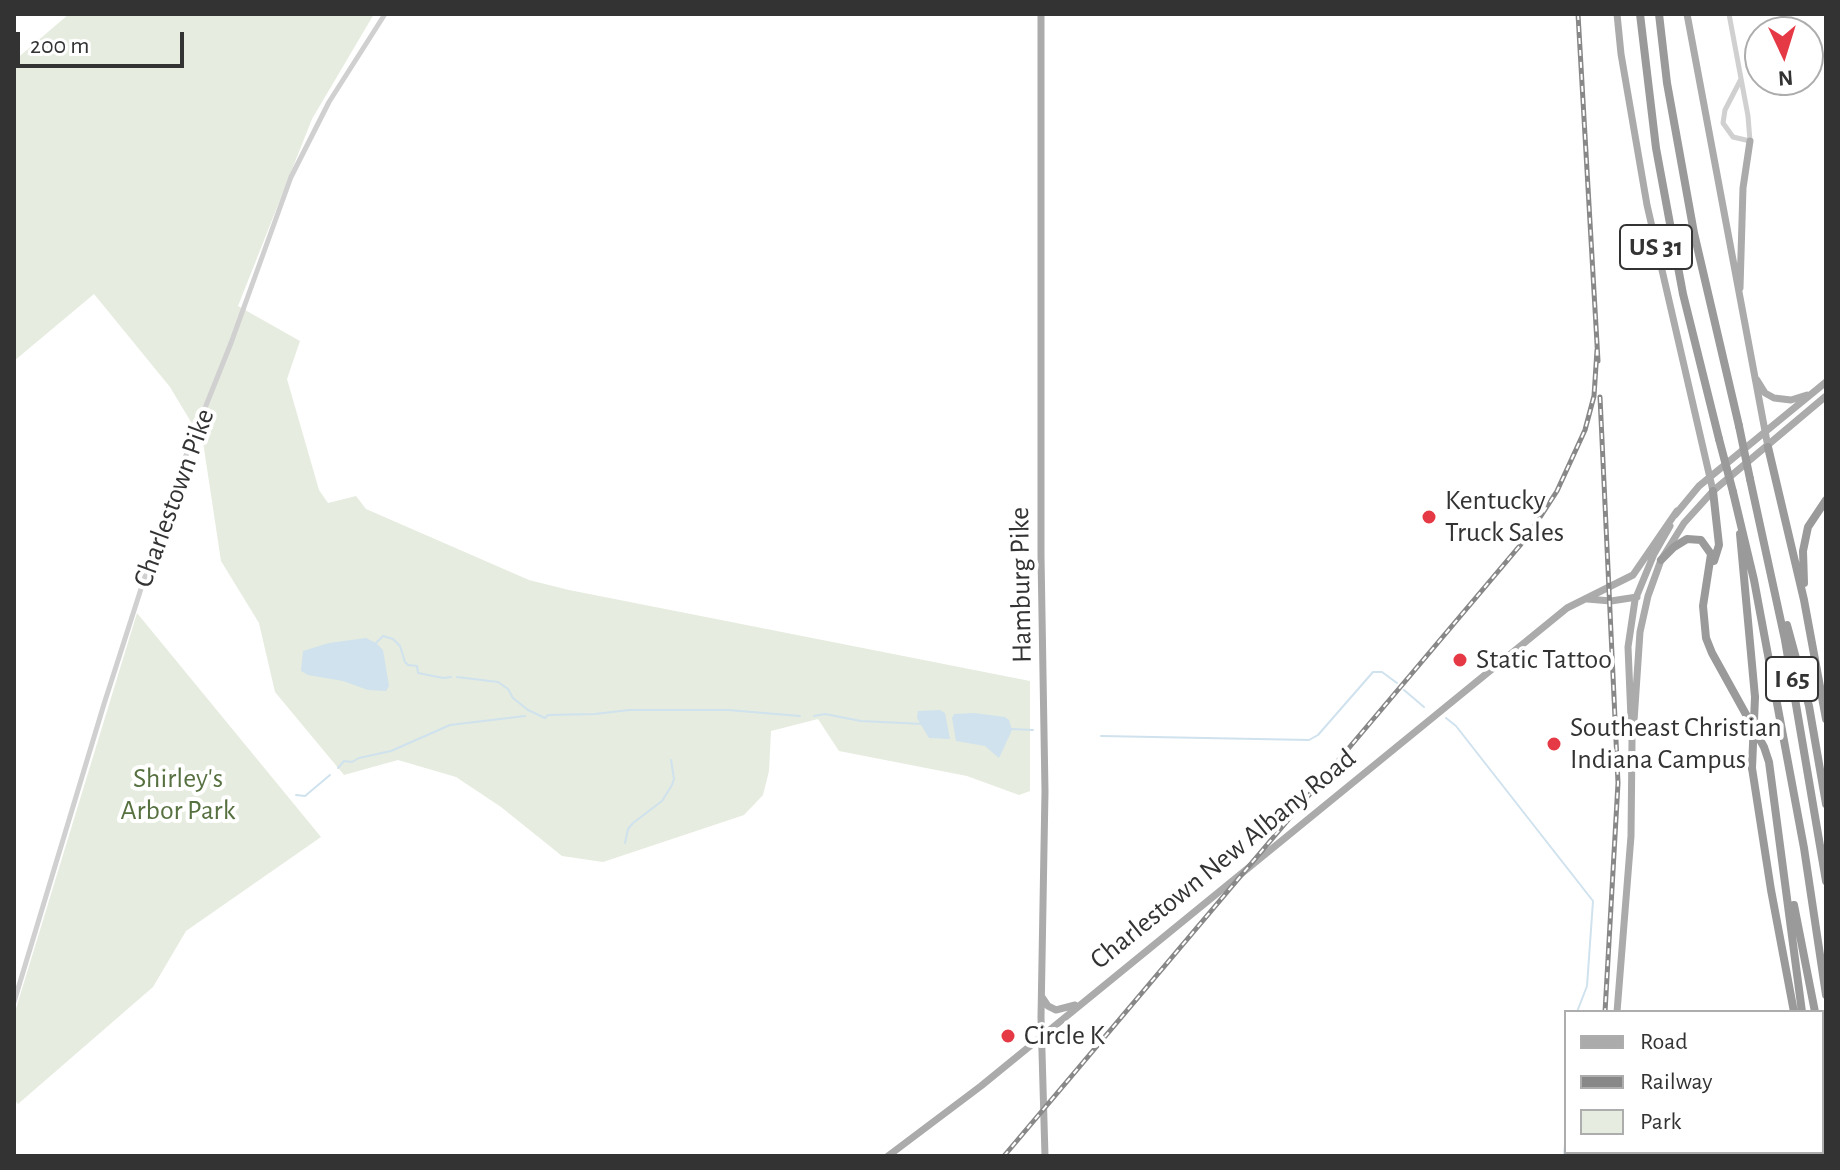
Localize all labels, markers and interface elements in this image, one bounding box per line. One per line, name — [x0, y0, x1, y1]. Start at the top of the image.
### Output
scale bar — [20, 16, 188, 66]
north arrow — [1744, 16, 1824, 96]
text: 200 m — [30, 34, 89, 58]
text: N — [1777, 66, 1794, 89]
road number: US 31 — [1620, 225, 1692, 269]
street label: Charlestown Pike — [126, 404, 222, 592]
place label: Kentucky Truck Sales — [1445, 484, 1564, 550]
street label: Hamburg Pike — [1003, 507, 1039, 663]
marker: Kentucky Truck Sales — [1420, 508, 1438, 526]
place label: Static Tattoo — [1476, 643, 1612, 677]
marker: Static Tattoo — [1451, 651, 1469, 669]
road number: I 65 — [1766, 657, 1818, 701]
place label: Southeast Christian Indiana Campus — [1570, 711, 1782, 777]
marker: Southeast Christian Indiana Campus — [1545, 735, 1563, 753]
street label: Charlestown New Albany Road — [1083, 741, 1363, 977]
park label: Shirley's Arbor Park — [121, 762, 235, 828]
legend — [1564, 1010, 1824, 1154]
place label: Circle K — [1024, 1019, 1105, 1053]
marker: Circle K — [999, 1027, 1017, 1045]
text: Road — [1640, 1030, 1688, 1054]
text: Railway — [1640, 1070, 1712, 1094]
text: Park — [1640, 1110, 1681, 1134]

